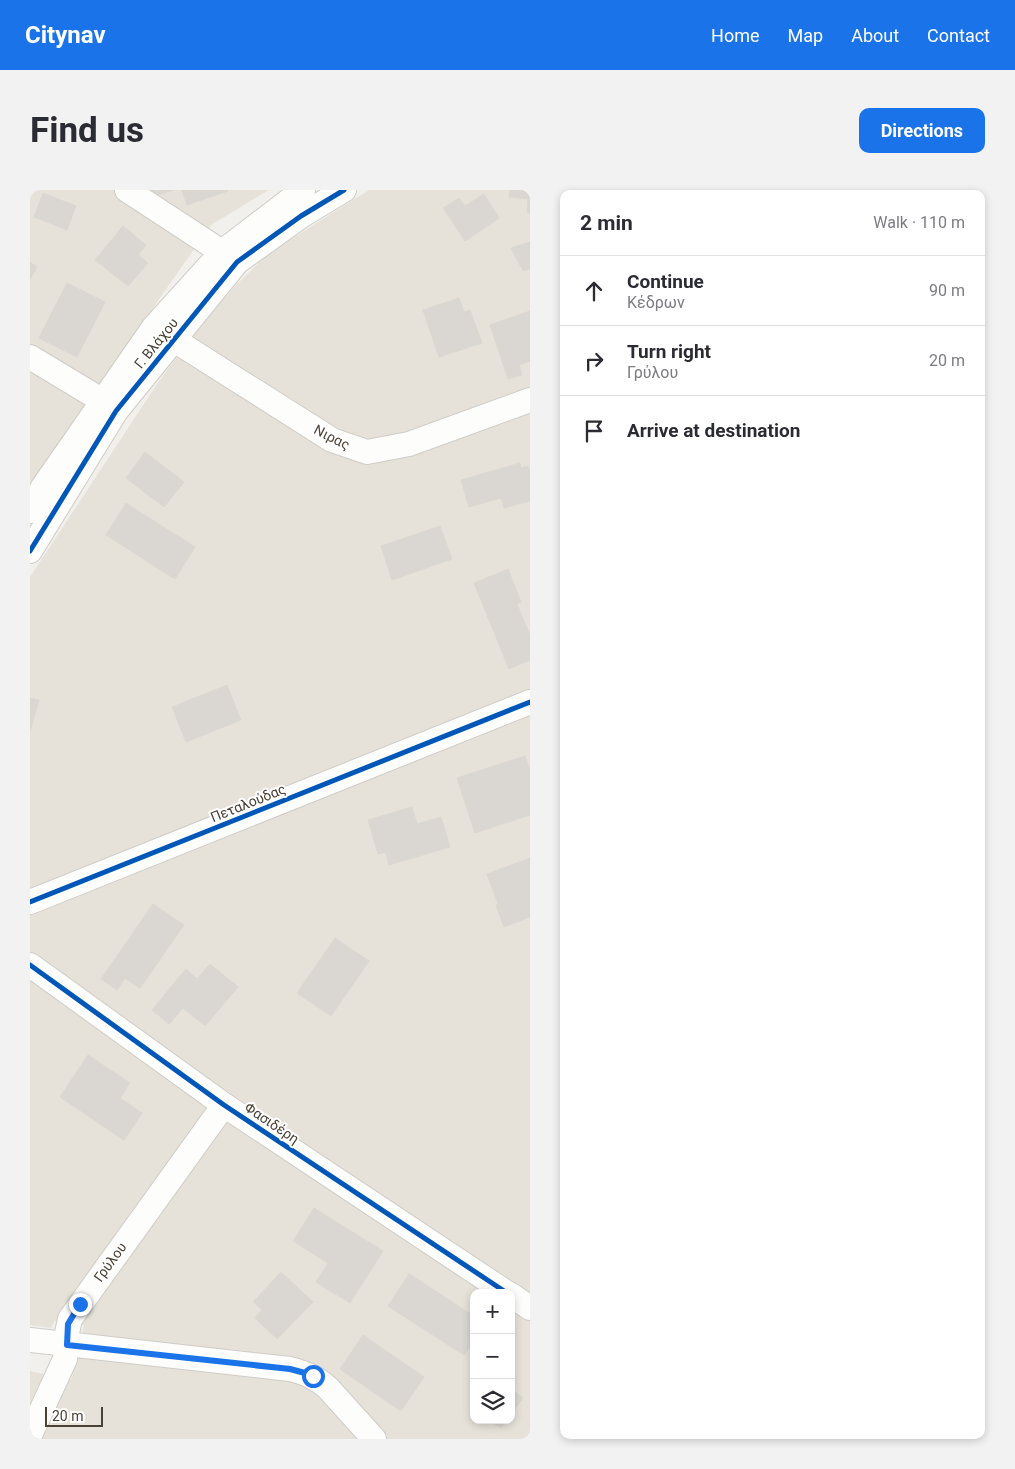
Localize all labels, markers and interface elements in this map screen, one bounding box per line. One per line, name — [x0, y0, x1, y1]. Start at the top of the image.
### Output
text: Citynav — [25, 21, 106, 49]
text: Home — [711, 25, 760, 46]
text: Map — [788, 25, 823, 46]
text: About — [851, 25, 899, 46]
text: Contact — [927, 25, 990, 46]
button: Directions — [859, 108, 985, 153]
text: Find us — [30, 110, 144, 151]
text: 2 min — [580, 211, 633, 235]
text: Walk · 110 m — [873, 213, 965, 232]
text: Continue — [627, 270, 704, 293]
icon: ahead — [580, 277, 608, 305]
text: 90 m — [929, 281, 965, 300]
text: Κέδρων — [627, 293, 685, 312]
street label: Γ. Βλάχου — [131, 315, 181, 371]
text: Turn right — [627, 340, 711, 363]
icon: right — [580, 347, 608, 375]
text: 20 m — [929, 351, 965, 370]
text: Γρύλου — [627, 363, 678, 382]
icon: arrive — [580, 417, 608, 445]
text: Arrive at destination — [627, 419, 800, 442]
street label: Νιρας — [311, 421, 353, 453]
street label: Πεταλούδας — [208, 781, 288, 825]
street label: Φασιδέρη — [242, 1099, 302, 1147]
street label: Γρύλου — [90, 1239, 130, 1285]
map controls — [470, 1289, 515, 1424]
button: + — [470, 1289, 515, 1334]
route end — [69, 1293, 92, 1316]
button: − — [470, 1334, 515, 1379]
route start — [302, 1365, 325, 1388]
button: layers — [470, 1379, 515, 1424]
scale bar — [45, 1404, 102, 1427]
text: 20 m — [52, 1408, 84, 1424]

